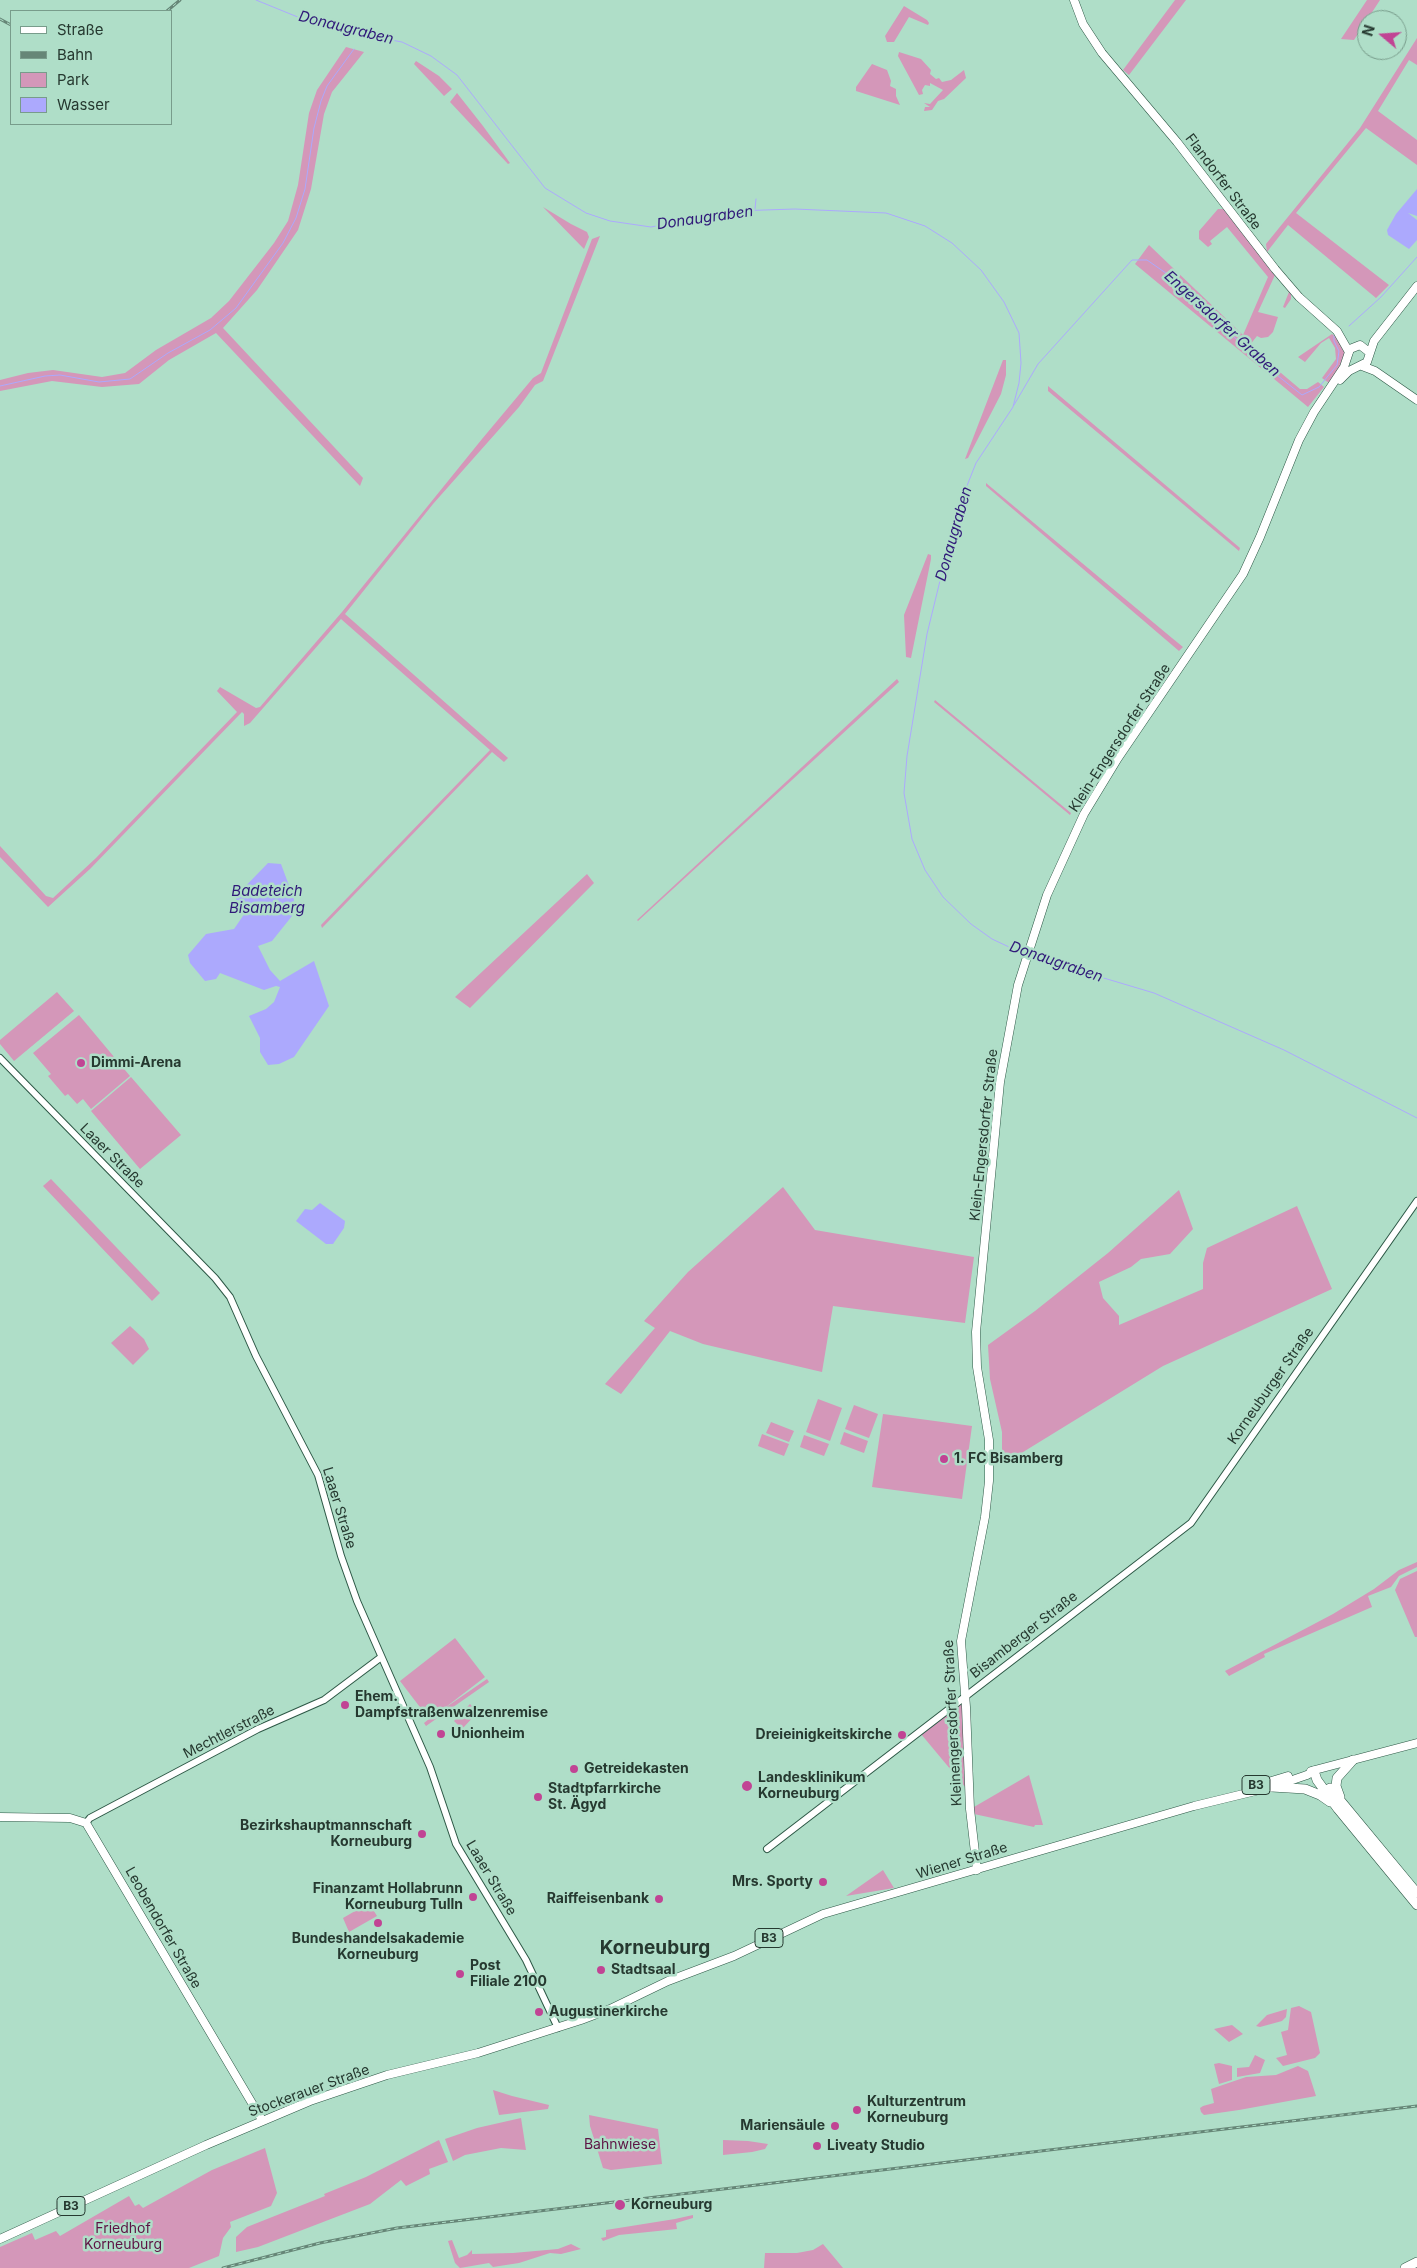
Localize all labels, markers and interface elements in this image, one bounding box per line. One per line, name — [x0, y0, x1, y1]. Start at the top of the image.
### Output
water label: Donaugraben — [297, 8, 395, 48]
legend — [10, 10, 172, 125]
north arrow — [1357, 10, 1407, 60]
text: Straße — [57, 20, 104, 39]
text: N — [1358, 23, 1378, 38]
text: Bahn — [57, 45, 93, 64]
text: Park — [57, 70, 89, 89]
text: Wasser — [57, 95, 110, 114]
street label: Flandorfer Straße — [1181, 131, 1265, 233]
water label: Donaugraben — [656, 202, 754, 234]
water label: Engersdorfer Graben — [1160, 267, 1284, 381]
water label: Donaugraben — [932, 485, 976, 583]
street label: Klein-Engersdorfer Straße — [1066, 661, 1174, 815]
water label: Badeteich Bisamberg — [229, 882, 305, 917]
water label: Donaugraben — [1007, 938, 1105, 986]
street label: Klein-Engersdorfer Straße — [967, 1048, 1001, 1222]
place label: Dimmi-Arena — [91, 1055, 181, 1071]
marker: Dimmi-Arena — [75, 1057, 87, 1069]
street label: Laaer Straße — [76, 1120, 148, 1192]
street label: Korneuburger Straße — [1224, 1324, 1318, 1448]
place label: 1. FC Bisamberg — [954, 1451, 1063, 1467]
marker: 1. FC Bisamberg — [938, 1453, 950, 1465]
street label: Laaer Straße — [319, 1465, 359, 1551]
street label: Bisamberger Straße — [967, 1588, 1081, 1682]
street label: Kleinengersdorfer Straße — [940, 1639, 966, 1807]
place label: Ehem. Dampfstraßenwalzenremise — [355, 1689, 548, 1721]
marker: Ehem. Dampfstraßenwalzenremise — [339, 1699, 351, 1711]
street label: Mechtlerstraße — [180, 1702, 278, 1762]
place label: Unionheim — [451, 1726, 525, 1742]
place label: Dreieinigkeitskirche — [756, 1727, 892, 1743]
marker: Unionheim — [435, 1728, 447, 1740]
marker: Dreieinigkeitskirche — [896, 1729, 908, 1741]
place label: Getreidekasten — [584, 1761, 689, 1777]
marker: Getreidekasten — [568, 1763, 580, 1775]
place label: Landesklinikum Korneuburg — [758, 1770, 866, 1802]
road number: B3 — [1242, 1776, 1270, 1794]
marker: Landesklinikum Korneuburg — [740, 1779, 754, 1793]
place label: Stadtpfarrkirche St. Ägyd — [548, 1781, 661, 1814]
marker: Stadtpfarrkirche St. Ägyd — [532, 1791, 544, 1803]
place label: Bezirkshauptmannschaft Korneuburg — [240, 1818, 412, 1850]
marker: Bezirkshauptmannschaft Korneuburg — [416, 1828, 428, 1840]
street label: Laaer Straße — [462, 1837, 520, 1919]
street label: Wiener Straße — [914, 1839, 1010, 1883]
street label: Leobendorfer Straße — [121, 1864, 205, 1992]
place label: Mrs. Sporty — [732, 1874, 813, 1890]
marker: Mrs. Sporty — [817, 1876, 829, 1888]
place label: Finanzamt Hollabrunn Korneuburg Tulln — [313, 1881, 463, 1914]
marker: Finanzamt Hollabrunn Korneuburg Tulln — [467, 1891, 479, 1903]
place label: Raiffeisenbank — [547, 1891, 649, 1907]
marker: Raiffeisenbank — [653, 1893, 665, 1905]
marker: Bundeshandelsakademie Korneuburg — [372, 1917, 384, 1929]
road number: B3 — [755, 1929, 783, 1948]
place label: Bundeshandelsakademie Korneuburg — [292, 1931, 464, 1964]
district label: Korneuburg — [600, 1937, 710, 1959]
place label: Post Filiale 2100 — [470, 1958, 547, 1990]
place label: Stadtsaal — [611, 1962, 675, 1978]
marker: Stadtsaal — [595, 1964, 607, 1976]
marker: Post Filiale 2100 — [454, 1968, 466, 1980]
place label: Augustinerkirche — [549, 2004, 668, 2020]
marker: Augustinerkirche — [533, 2006, 545, 2018]
street label: Stockerauer Straße — [246, 2061, 372, 2121]
place label: Kulturzentrum Korneuburg — [867, 2094, 966, 2126]
marker: Kulturzentrum Korneuburg — [851, 2104, 863, 2116]
place label: Mariensäule — [740, 2118, 825, 2134]
marker: Mariensäule — [829, 2120, 841, 2132]
park label: Bahnwiese — [584, 2137, 656, 2153]
place label: Liveaty Studio — [827, 2138, 925, 2154]
marker: Liveaty Studio — [811, 2140, 823, 2152]
road number: B3 — [57, 2196, 85, 2216]
place label: Korneuburg — [631, 2197, 712, 2213]
marker: Korneuburg — [613, 2198, 627, 2212]
park label: Friedhof Korneuburg — [84, 2221, 162, 2254]

